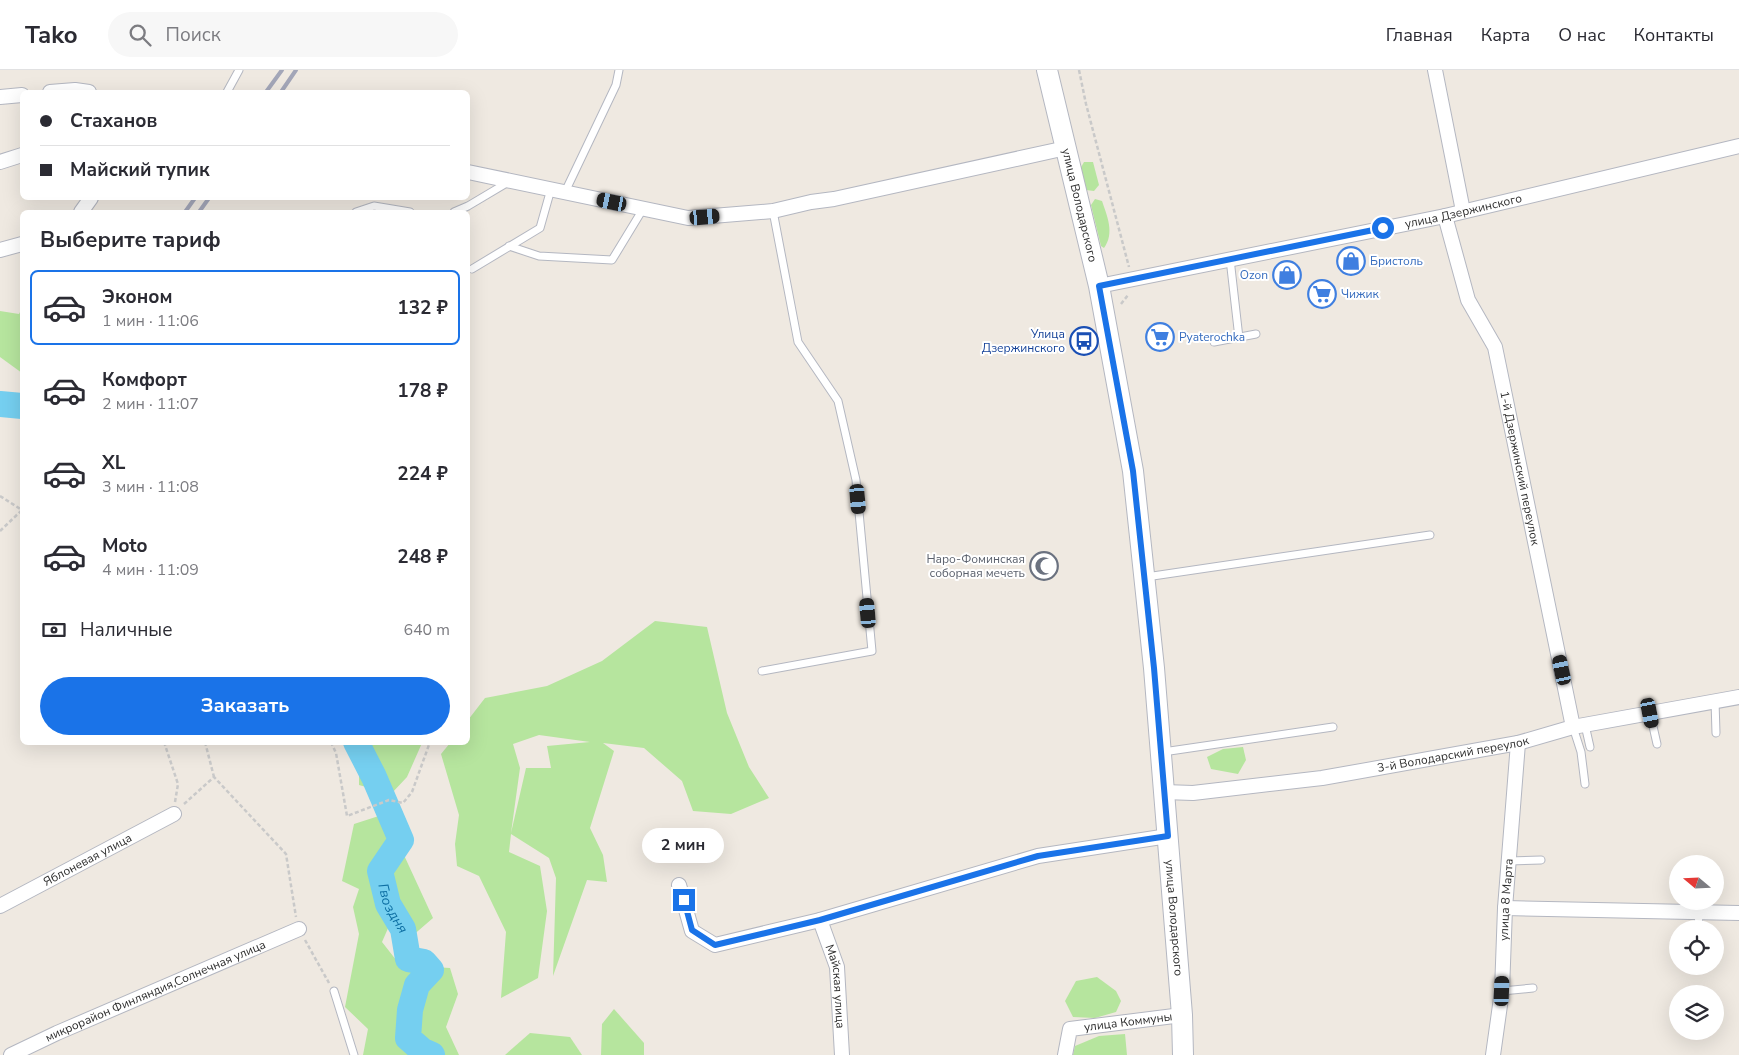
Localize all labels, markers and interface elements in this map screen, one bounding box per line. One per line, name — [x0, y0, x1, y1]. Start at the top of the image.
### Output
search box — [108, 12, 458, 57]
text: Tako — [25, 19, 78, 51]
icon: search — [126, 21, 154, 49]
text: Поиск — [166, 22, 221, 48]
text: Главная — [1386, 23, 1453, 47]
text: Карта — [1481, 23, 1530, 47]
text: О нас — [1558, 23, 1606, 47]
text: Контакты — [1634, 23, 1714, 47]
text: Стаханов — [70, 108, 157, 134]
street label: улица Володарского — [1058, 147, 1101, 264]
text: Майский тупик — [70, 157, 210, 183]
street label: улица Дзержинского — [1403, 190, 1524, 232]
car — [595, 192, 628, 212]
car — [689, 208, 720, 226]
route start — [1372, 217, 1394, 239]
text: Выберите тариф — [40, 225, 221, 255]
shop icon: Бристоль — [1336, 246, 1366, 276]
place label: Бристоль — [1370, 253, 1423, 269]
shop icon: Ozon — [1272, 260, 1302, 290]
place label: Ozon — [1240, 267, 1268, 283]
supermarket icon: Чижик — [1307, 279, 1337, 309]
text: Эконом — [102, 284, 173, 310]
icon: car — [42, 285, 87, 330]
place label: Чижик — [1341, 286, 1380, 302]
text: 132 ₽ — [397, 295, 448, 321]
text: 1 мин · 11:06 — [102, 310, 199, 332]
supermarket icon: Pyaterochka — [1145, 322, 1175, 352]
place label: Улица Дзержинского — [982, 326, 1065, 356]
bus stop icon: Улица Дзержинского — [1069, 326, 1099, 356]
place label: Pyaterochka — [1179, 329, 1245, 345]
text: Комфорт — [102, 367, 187, 393]
icon: car — [42, 368, 87, 413]
text: 178 ₽ — [397, 378, 448, 404]
street label: 1-й Дзержинский переулок — [1496, 390, 1544, 547]
text: 2 мин · 11:07 — [102, 393, 199, 415]
text: XL — [102, 450, 125, 476]
icon: car — [42, 451, 87, 496]
text: 224 ₽ — [397, 461, 448, 487]
text: 3 мин · 11:08 — [102, 476, 199, 498]
car — [849, 483, 866, 515]
text: Moto — [102, 533, 148, 559]
icon: car — [42, 534, 87, 579]
text: 248 ₽ — [397, 544, 448, 570]
place label: Наро-Фоминская соборная мечеть — [926, 551, 1025, 581]
mosque icon: Наро-Фоминская соборная мечеть — [1029, 551, 1059, 581]
text: 4 мин · 11:09 — [102, 559, 199, 581]
car — [859, 597, 876, 629]
icon: cash — [40, 616, 68, 644]
text: Наличные — [80, 617, 173, 643]
text: 640 m — [403, 619, 450, 641]
car — [1551, 654, 1572, 686]
button: Заказать — [40, 677, 450, 735]
car — [1639, 697, 1660, 729]
street label: 3-й Володарский переулок — [1376, 732, 1531, 776]
callout: 2 мин — [643, 828, 725, 862]
street label: Яблоневая улица — [40, 830, 135, 890]
text: 2 мин — [661, 834, 705, 856]
north arrow — [1669, 855, 1724, 910]
map controls — [1669, 855, 1724, 1040]
street label: улица 8 Марта — [1496, 858, 1517, 941]
street label: улица Володарского — [1161, 859, 1187, 977]
water label: Гвоздня — [373, 882, 412, 937]
route end — [673, 889, 695, 911]
button: locate — [1669, 920, 1724, 975]
street label: микрорайон Финляндия,Солнечная улица — [42, 936, 268, 1046]
street label: Майская улица — [821, 942, 848, 1029]
car — [1493, 976, 1510, 1006]
button: layers — [1669, 985, 1724, 1040]
street label: улица Коммуны — [1083, 1008, 1173, 1035]

